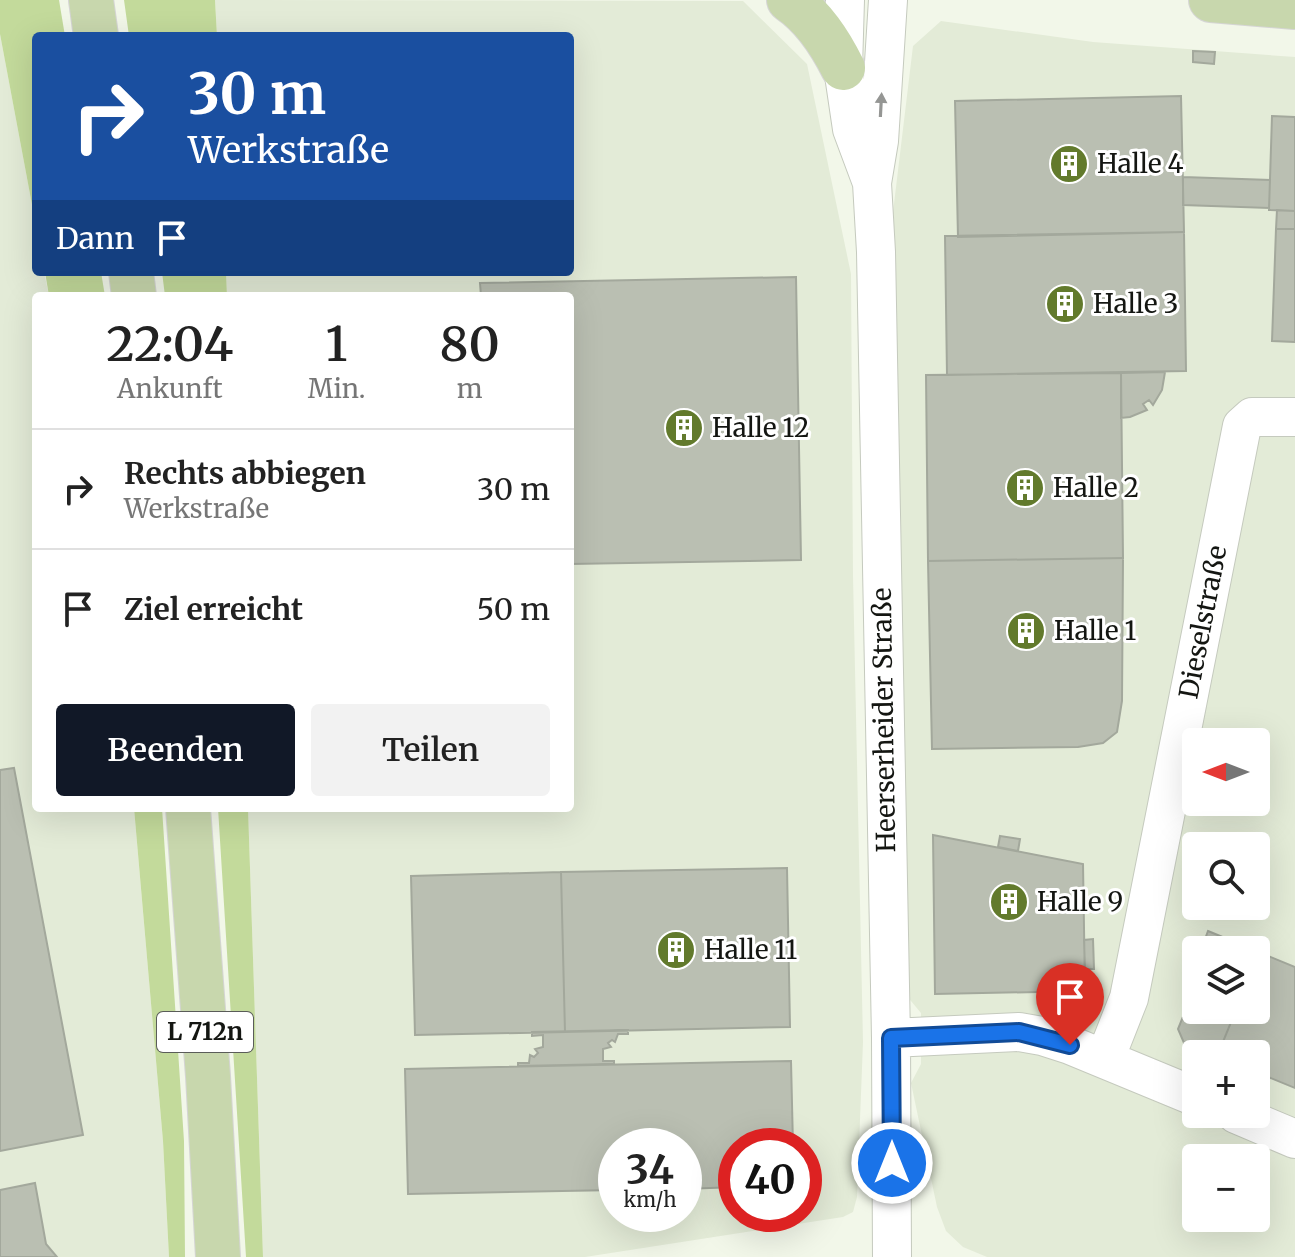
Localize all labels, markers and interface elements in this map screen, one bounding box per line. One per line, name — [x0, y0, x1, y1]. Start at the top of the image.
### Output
text: 30 m — [188, 59, 326, 129]
icon: right — [56, 64, 160, 168]
one-way arrow — [875, 92, 888, 117]
text: Werkstraße — [188, 128, 389, 173]
building icon: Halle 4 — [1048, 143, 1090, 185]
place label: Halle 4 — [1097, 147, 1184, 180]
icon: arrive — [150, 216, 194, 260]
text: Dann — [56, 219, 134, 257]
building icon: Halle 3 — [1044, 283, 1086, 325]
place label: Halle 3 — [1093, 287, 1179, 320]
text: 22:04 — [106, 314, 234, 374]
text: 1 — [326, 314, 348, 374]
text: 80 — [440, 314, 500, 374]
text: Ankunft — [117, 372, 223, 405]
text: Min. — [308, 372, 365, 405]
text: m — [457, 372, 483, 405]
building icon: Halle 12 — [663, 407, 705, 449]
place label: Halle 12 — [712, 411, 810, 444]
text: Rechts abbiegen — [124, 454, 366, 492]
icon: right — [56, 467, 100, 511]
building icon: Halle 2 — [1004, 467, 1046, 509]
text: 30 m — [477, 470, 550, 508]
place label: Halle 2 — [1053, 471, 1139, 504]
text: Werkstraße — [124, 492, 269, 525]
street label: Dieselstraße — [1171, 542, 1234, 701]
icon: arrive — [56, 587, 100, 631]
street label: Heerserheider Straße — [865, 587, 902, 853]
text: Ziel erreicht — [124, 590, 303, 628]
text: 50 m — [477, 590, 550, 628]
building icon: Halle 1 — [1005, 610, 1047, 652]
place label: Halle 1 — [1054, 614, 1137, 647]
button: Beenden — [56, 704, 295, 796]
button: Teilen — [311, 704, 550, 796]
north arrow — [1182, 728, 1270, 816]
map controls — [1182, 728, 1270, 1232]
button: search — [1182, 832, 1270, 920]
building icon: Halle 9 — [988, 881, 1030, 923]
place label: Halle 9 — [1037, 885, 1123, 918]
building icon: Halle 11 — [655, 929, 697, 971]
place label: Halle 11 — [704, 933, 798, 966]
button: layers — [1182, 936, 1270, 1024]
pin — [1036, 963, 1104, 1045]
icon: arrive — [1048, 975, 1092, 1019]
road number: L 712n — [157, 1012, 253, 1052]
button: + — [1182, 1040, 1270, 1128]
position arrow — [850, 1121, 934, 1205]
speed limit sign: 40 — [718, 1128, 822, 1232]
button: − — [1182, 1144, 1270, 1232]
text: 34 — [626, 1145, 674, 1195]
text: km/h — [624, 1187, 676, 1212]

